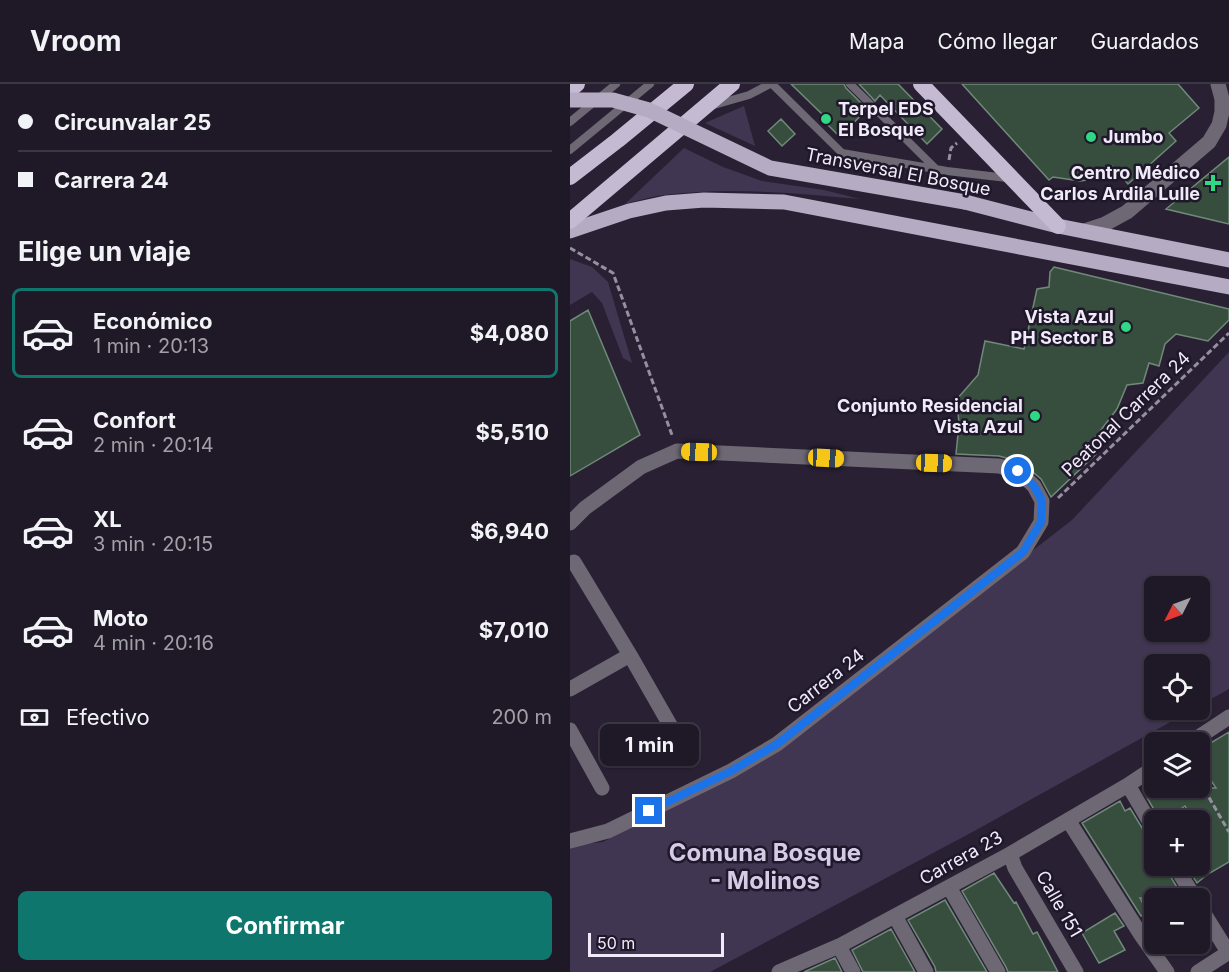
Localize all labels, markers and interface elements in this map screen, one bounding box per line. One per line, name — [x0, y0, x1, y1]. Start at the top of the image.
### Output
text: Vroom — [30, 24, 122, 58]
text: Mapa — [849, 29, 905, 54]
text: Cómo llegar — [938, 29, 1057, 54]
text: Guardados — [1090, 29, 1199, 54]
place label: Terpel EDS El Bosque — [838, 98, 934, 140]
text: Circunvalar 25 — [54, 109, 211, 135]
marker: Terpel EDS El Bosque — [819, 112, 833, 126]
place label: Jumbo — [1103, 126, 1164, 147]
marker: Jumbo — [1084, 130, 1098, 144]
street label: Transversal El Bosque — [804, 143, 992, 200]
place label: Centro Médico Carlos Ardila Lulle — [1040, 162, 1200, 204]
text: Carrera 24 — [54, 167, 169, 193]
marker: Centro Médico Carlos Ardila Lulle — [1204, 174, 1222, 192]
text: Elige un viaje — [18, 235, 191, 268]
icon: car — [21, 306, 75, 360]
place label: Vista Azul PH Sector B — [1011, 306, 1114, 348]
text: Económico — [93, 308, 212, 334]
text: $4,080 — [470, 320, 549, 346]
marker: Vista Azul PH Sector B — [1119, 320, 1133, 334]
text: 1 min · 20:13 — [93, 334, 209, 358]
street label: Peatonal Carrera 24 — [1057, 347, 1194, 480]
place label: Conjunto Residencial Vista Azul — [837, 395, 1023, 437]
icon: car — [21, 405, 75, 459]
text: Confort — [93, 407, 176, 433]
marker: Conjunto Residencial Vista Azul — [1028, 409, 1042, 423]
text: $5,510 — [475, 419, 549, 445]
text: 2 min · 20:14 — [93, 433, 214, 457]
car — [681, 442, 717, 462]
car — [808, 448, 844, 468]
car — [916, 453, 952, 473]
route start — [1004, 457, 1031, 484]
icon: car — [21, 504, 75, 558]
text: XL — [93, 506, 122, 532]
text: $6,940 — [470, 518, 549, 544]
text: 3 min · 20:15 — [93, 532, 213, 556]
north arrow — [1144, 576, 1210, 642]
map controls — [1144, 576, 1210, 954]
icon: car — [21, 603, 75, 657]
text: Moto — [93, 605, 148, 631]
text: $7,010 — [479, 617, 549, 643]
text: 4 min · 20:16 — [93, 631, 214, 655]
street label: Carrera 24 — [783, 644, 868, 717]
button: locate — [1144, 654, 1210, 720]
icon: cash — [18, 701, 51, 734]
text: Efectivo — [66, 704, 150, 730]
text: 200 m — [491, 705, 552, 729]
callout: 1 min — [599, 724, 698, 766]
button: layers — [1144, 732, 1210, 798]
text: 1 min — [625, 733, 674, 757]
route end — [635, 797, 662, 824]
button: + — [1144, 810, 1210, 876]
street label: Carrera 23 — [916, 826, 1006, 889]
district label: Comuna Bosque - Molinos — [669, 838, 861, 895]
street label: Calle 151 — [1032, 867, 1087, 941]
button: − — [1144, 888, 1210, 954]
button: Confirmar — [18, 891, 552, 960]
scale bar — [588, 930, 724, 958]
text: 50 m — [597, 933, 635, 953]

